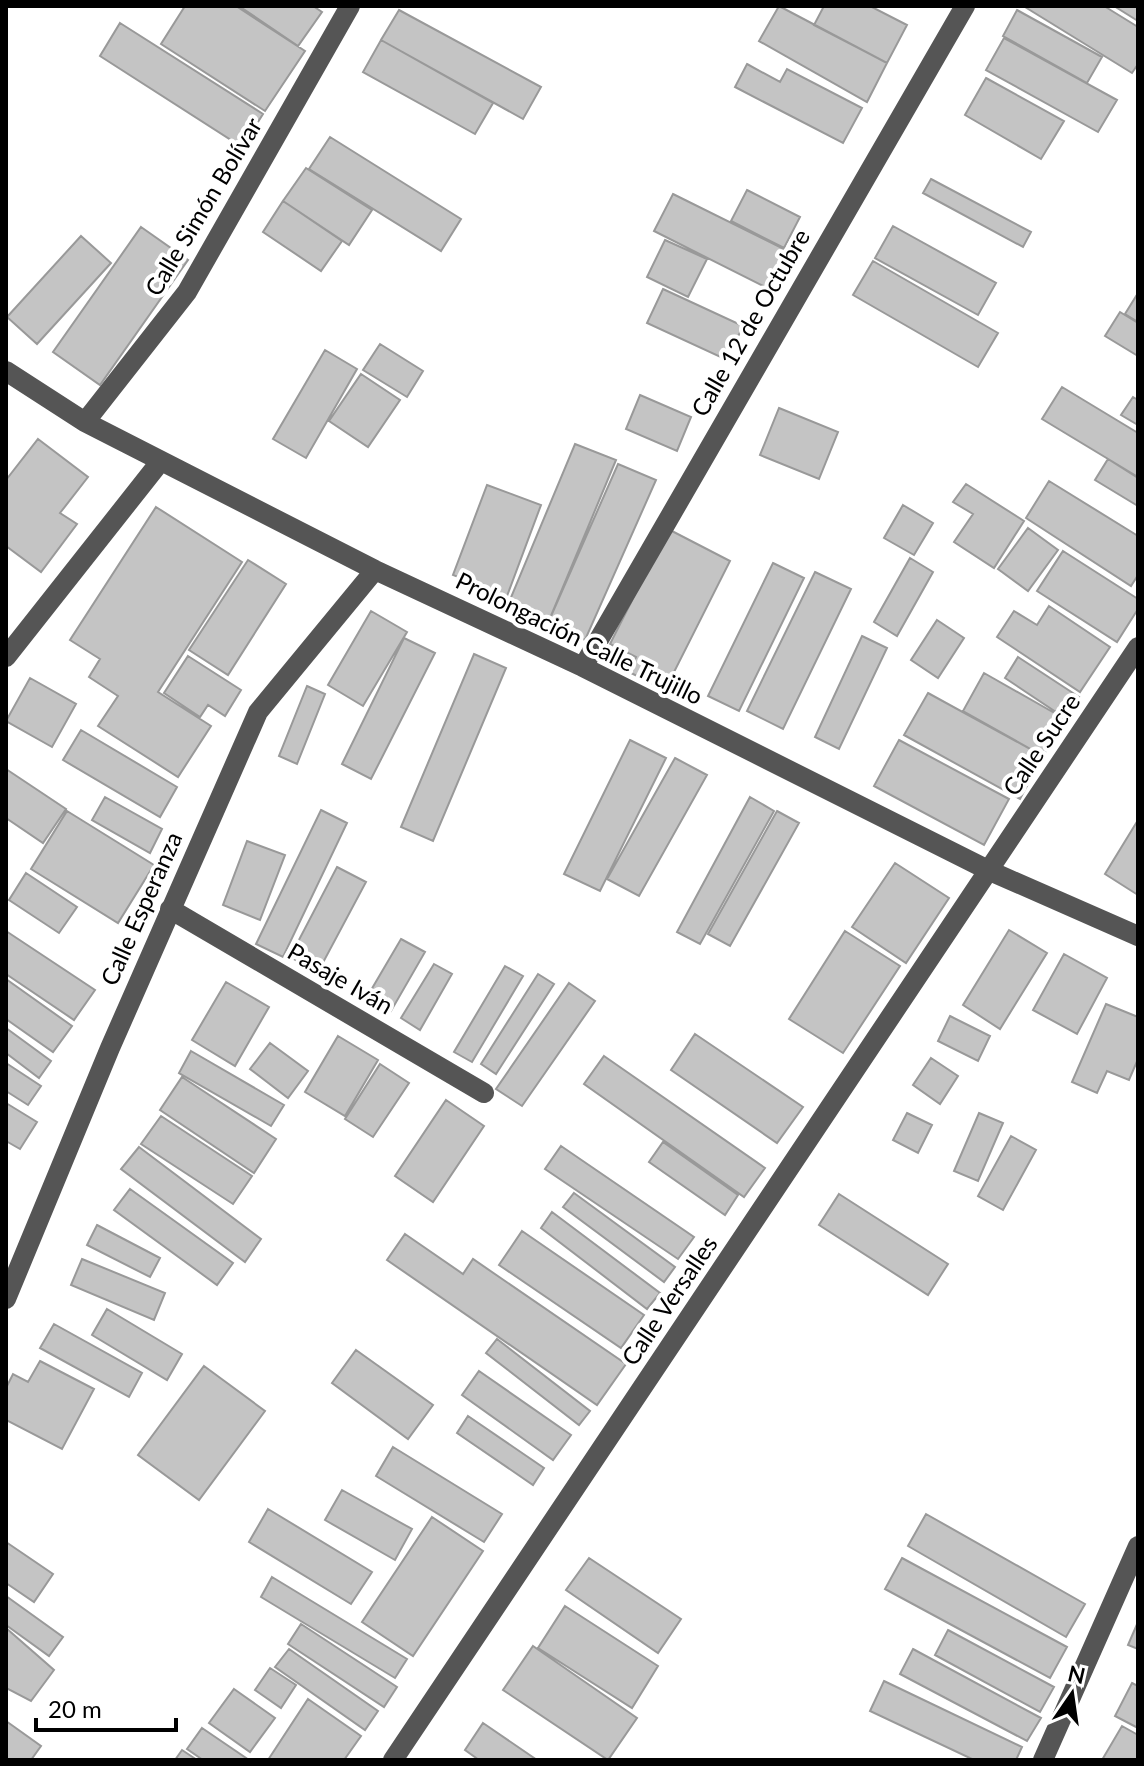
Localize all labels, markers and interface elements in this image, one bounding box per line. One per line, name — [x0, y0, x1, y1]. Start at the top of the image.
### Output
street label: Calle Simón Bolívar — [138, 112, 268, 301]
street label: Calle 12 de Octubre — [684, 224, 815, 421]
street label: Prolongación Calle Trujillo — [452, 565, 708, 710]
street label: Calle Sucre — [996, 688, 1085, 801]
street label: Calle Esperanza — [94, 827, 187, 990]
street label: Pasaje Iván — [283, 936, 399, 1019]
street label: Calle Versalles — [615, 1230, 723, 1370]
north arrow — [1032, 1654, 1112, 1734]
text: N — [1065, 1659, 1088, 1689]
scale bar — [36, 1682, 176, 1732]
text: 20 m — [48, 1694, 102, 1723]

